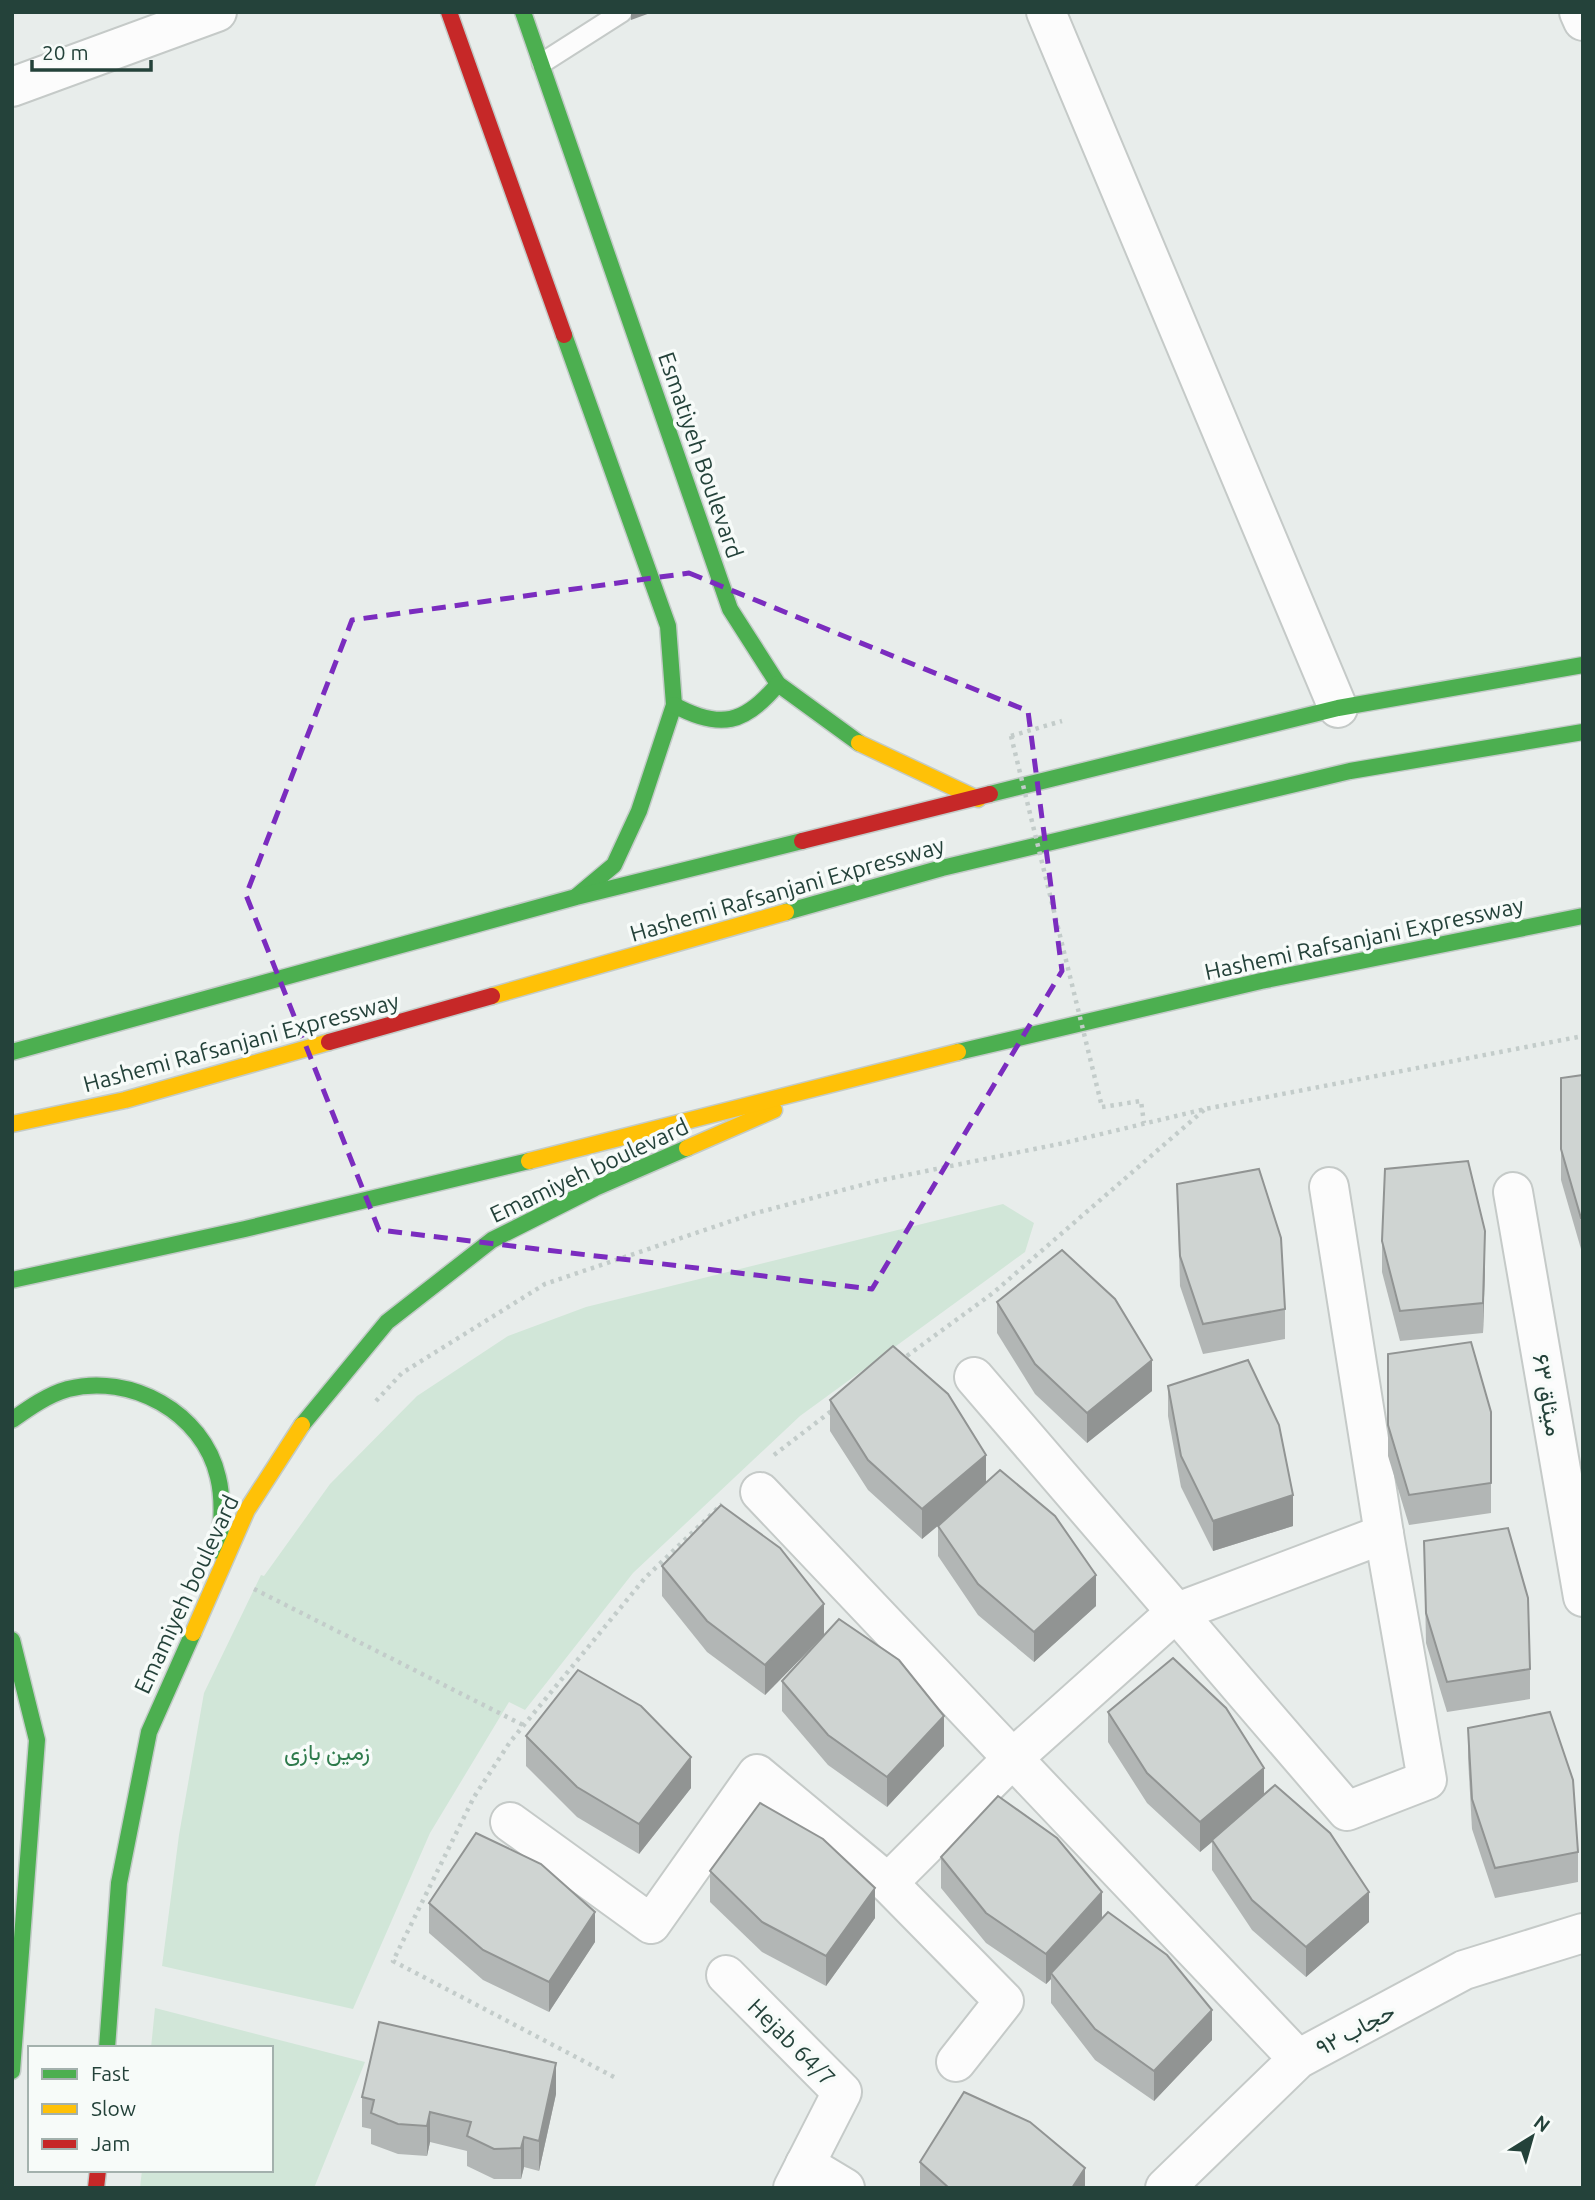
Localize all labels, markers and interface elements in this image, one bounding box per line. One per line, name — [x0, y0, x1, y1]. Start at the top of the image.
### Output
scale bar — [32, 28, 150, 72]
text: 20 m — [42, 40, 89, 64]
street label: Esmatiyeh Boulevard — [654, 349, 748, 561]
street label: Hashemi Rafsanjani Expressway — [627, 832, 947, 946]
street label: Hashemi Rafsanjani Expressway — [1202, 892, 1526, 984]
street label: Hashemi Rafsanjani Expressway — [80, 988, 402, 1096]
street label: Emamiyeh boulevard — [486, 1113, 692, 1227]
street label: میثاق ۶۳ — [1528, 1352, 1568, 1438]
street label: Emamiyeh boulevard — [129, 1491, 243, 1697]
park label: زمین بازی — [284, 1739, 370, 1767]
street label: Hejab 64/7 — [743, 1993, 841, 2091]
street label: حجاب ۹۲ — [1311, 1998, 1399, 2061]
legend — [28, 2046, 273, 2172]
text: Fast — [91, 2061, 129, 2085]
text: Slow — [91, 2096, 136, 2120]
north arrow — [1497, 2102, 1567, 2172]
text: N — [1530, 2110, 1555, 2136]
text: Jam — [91, 2131, 130, 2155]

